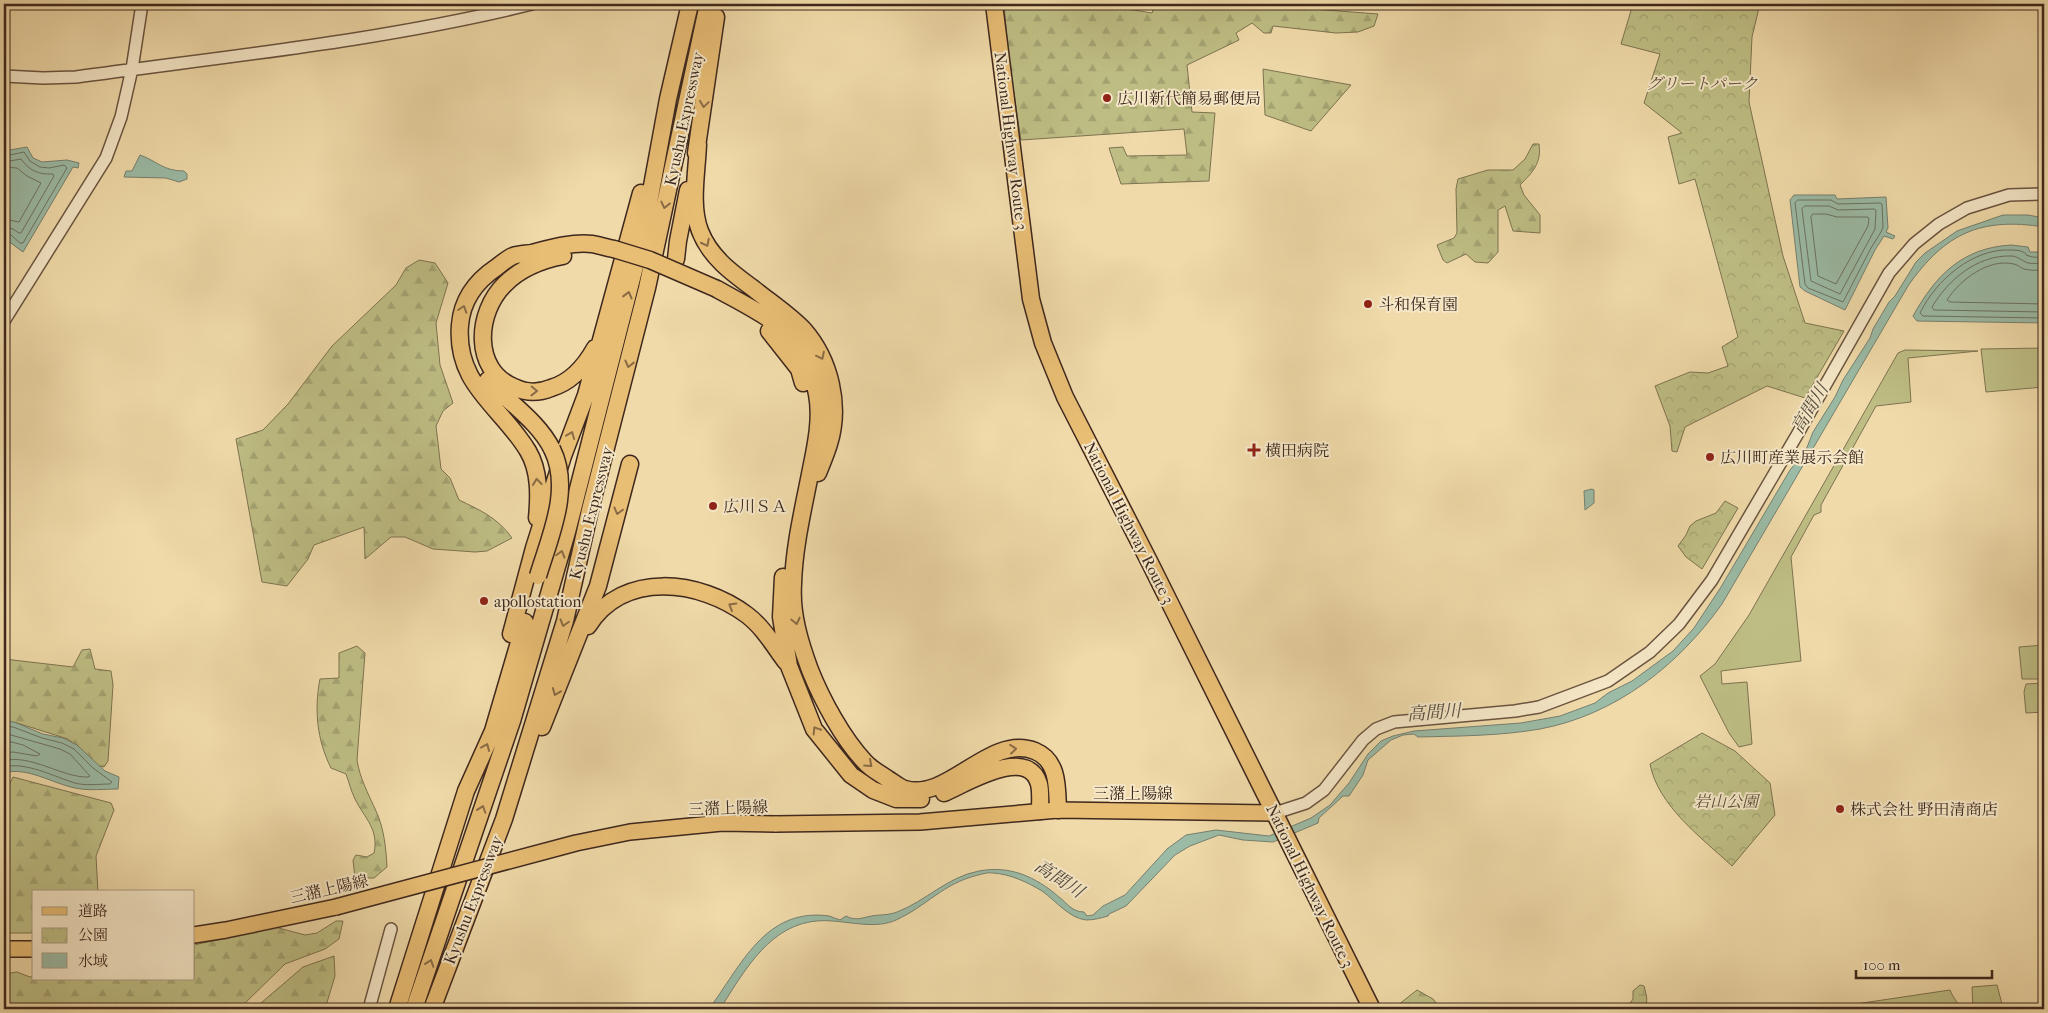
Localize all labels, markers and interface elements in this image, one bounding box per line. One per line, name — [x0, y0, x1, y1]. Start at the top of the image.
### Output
street label: Kyushu Expressway — [661, 50, 708, 188]
street label: National Highway Route 3 — [991, 51, 1031, 231]
park label: グリートパーク — [1646, 74, 1758, 93]
place label: 広川新代簡易郵便局 — [1117, 89, 1261, 108]
marker: 広川新代簡易郵便局 — [1101, 92, 1113, 104]
one-way arrow — [699, 100, 709, 108]
one-way arrow — [661, 201, 671, 210]
one-way arrow — [700, 238, 710, 247]
one-way arrow — [622, 290, 633, 299]
place label: 斗和保育園 — [1378, 295, 1458, 314]
marker: 斗和保育園 — [1362, 298, 1374, 310]
one-way arrow — [457, 305, 467, 314]
one-way arrow — [815, 351, 825, 360]
one-way arrow — [624, 359, 635, 368]
water label: 高間川 — [1787, 379, 1834, 438]
one-way arrow — [531, 386, 539, 396]
one-way arrow — [565, 431, 576, 440]
street label: National Highway Route 3 — [1080, 439, 1178, 607]
place label: 横田病院 — [1265, 441, 1329, 460]
marker: 横田病院 — [1247, 443, 1261, 457]
street label: Kyushu Expressway — [565, 444, 617, 581]
place label: 広川町産業展示会館 — [1720, 448, 1864, 467]
marker: 広川町産業展示会館 — [1704, 451, 1716, 463]
one-way arrow — [532, 478, 543, 486]
place label: 広川ＳＡ — [723, 497, 787, 516]
marker: 広川ＳＡ — [707, 500, 719, 512]
one-way arrow — [613, 507, 623, 515]
one-way arrow — [555, 550, 565, 558]
place label: apollostation — [494, 592, 582, 611]
marker: apollostation — [478, 595, 490, 607]
one-way arrow — [728, 602, 737, 612]
one-way arrow — [790, 616, 801, 625]
one-way arrow — [559, 619, 570, 628]
one-way arrow — [552, 687, 562, 696]
water label: 高間川 — [1406, 701, 1464, 725]
one-way arrow — [812, 726, 822, 735]
one-way arrow — [479, 743, 490, 752]
one-way arrow — [1009, 744, 1017, 755]
one-way arrow — [863, 758, 872, 767]
street label: 三潴上陽線 — [1093, 784, 1173, 803]
park label: 岩山公園 — [1694, 792, 1761, 811]
street label: 三潴上陽線 — [688, 797, 768, 819]
place label: 株式会社 野田清商店 — [1850, 800, 1997, 819]
street label: National Highway Route 3 — [1262, 801, 1358, 971]
marker: 株式会社 野田清商店 — [1834, 803, 1846, 815]
one-way arrow — [476, 805, 486, 814]
street label: Kyushu Expressway — [440, 833, 506, 967]
water label: 高間川 — [1031, 855, 1089, 904]
street label: 三潴上陽線 — [288, 871, 370, 907]
legend — [32, 890, 195, 980]
text: 道路 — [78, 902, 108, 920]
text: 公園 — [78, 926, 108, 944]
scale bar — [1856, 948, 1992, 980]
text: 水域 — [78, 952, 108, 970]
text: 100 m — [1863, 956, 1901, 974]
one-way arrow — [425, 960, 435, 968]

